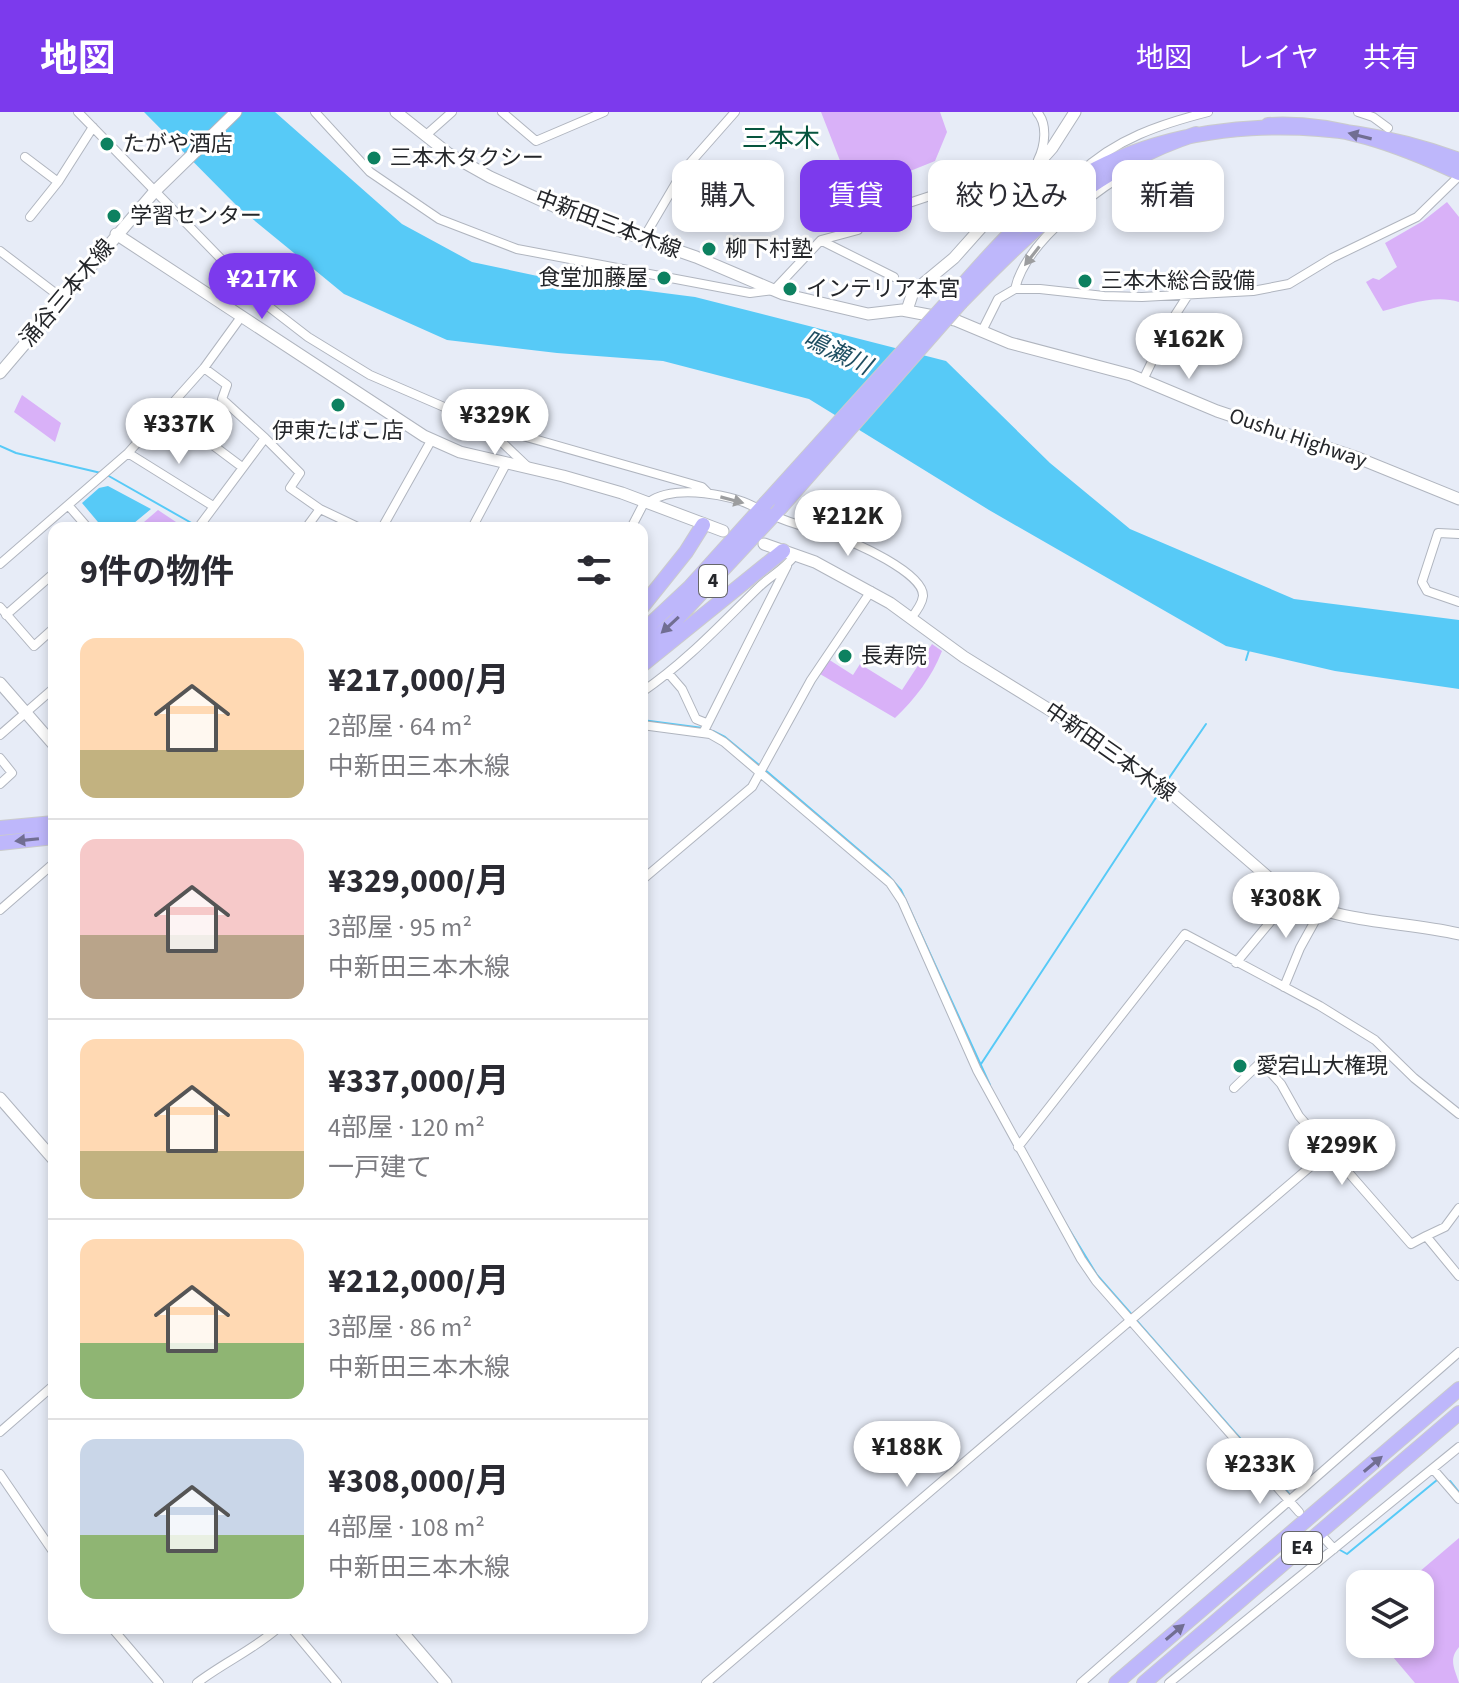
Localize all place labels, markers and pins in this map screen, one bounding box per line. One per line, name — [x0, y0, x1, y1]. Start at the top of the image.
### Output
place label: たがや酒店 — [123, 128, 233, 160]
marker: たがや酒店 — [98, 135, 116, 153]
place label: 三本木タクシー — [390, 142, 544, 174]
marker: 三本木タクシー — [365, 149, 383, 167]
place label: 学習センター — [130, 200, 262, 232]
marker: 学習センター — [105, 207, 123, 225]
place label: 柳下村塾 — [725, 233, 813, 265]
marker: 柳下村塾 — [700, 240, 718, 258]
pin: ¥217K — [206, 253, 318, 321]
place label: 食堂加藤屋 — [538, 262, 648, 294]
place label: 三本木総合設備 — [1101, 265, 1255, 297]
marker: 食堂加藤屋 — [655, 269, 673, 287]
marker: 三本木総合設備 — [1076, 272, 1094, 290]
place label: インテリア本宮 — [806, 273, 960, 305]
marker: インテリア本宮 — [781, 280, 799, 298]
pin: ¥162K — [1133, 313, 1245, 381]
pin: ¥329K — [439, 389, 551, 457]
marker: 伊東たばこ店 — [329, 396, 347, 414]
pin: ¥337K — [123, 398, 235, 466]
place label: 伊東たばこ店 — [272, 415, 404, 447]
pin: ¥212K — [792, 490, 904, 558]
place label: 長寿院 — [861, 640, 927, 672]
marker: 長寿院 — [836, 647, 854, 665]
pin: ¥308K — [1230, 872, 1342, 940]
place label: 愛宕山大権現 — [1256, 1050, 1388, 1082]
marker: 愛宕山大権現 — [1231, 1057, 1249, 1075]
pin: ¥299K — [1286, 1119, 1398, 1187]
pin: ¥188K — [851, 1421, 963, 1489]
pin: ¥233K — [1204, 1438, 1316, 1506]

